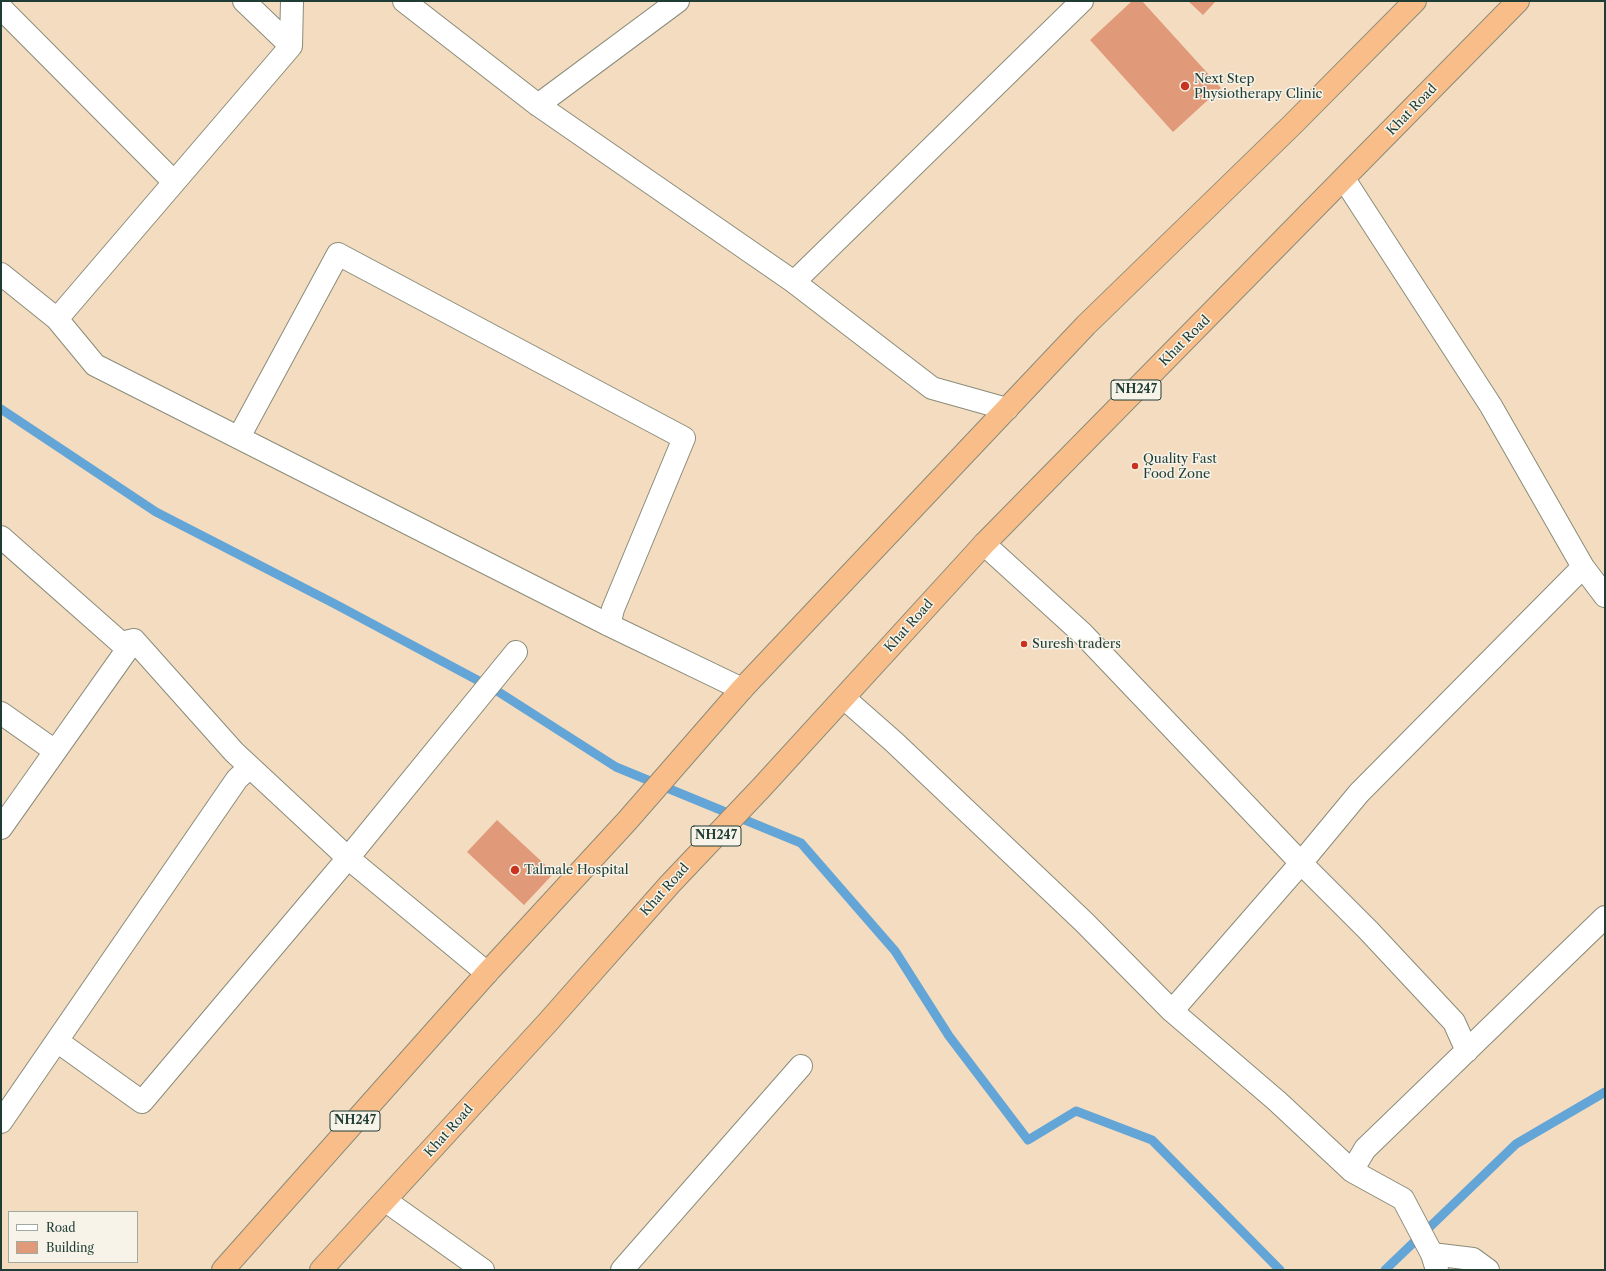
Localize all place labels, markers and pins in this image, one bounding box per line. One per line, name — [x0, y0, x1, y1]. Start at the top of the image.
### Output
place label: Next Step Physiotherapy Clinic — [1194, 71, 1322, 102]
marker: Next Step Physiotherapy Clinic — [1179, 80, 1191, 92]
place label: Quality Fast Food Zone — [1143, 451, 1217, 482]
marker: Quality Fast Food Zone — [1130, 461, 1140, 471]
place label: Suresh traders — [1032, 636, 1121, 652]
marker: Suresh traders — [1019, 639, 1029, 649]
place label: Talmale Hospital — [524, 862, 629, 878]
marker: Talmale Hospital — [509, 864, 521, 876]

